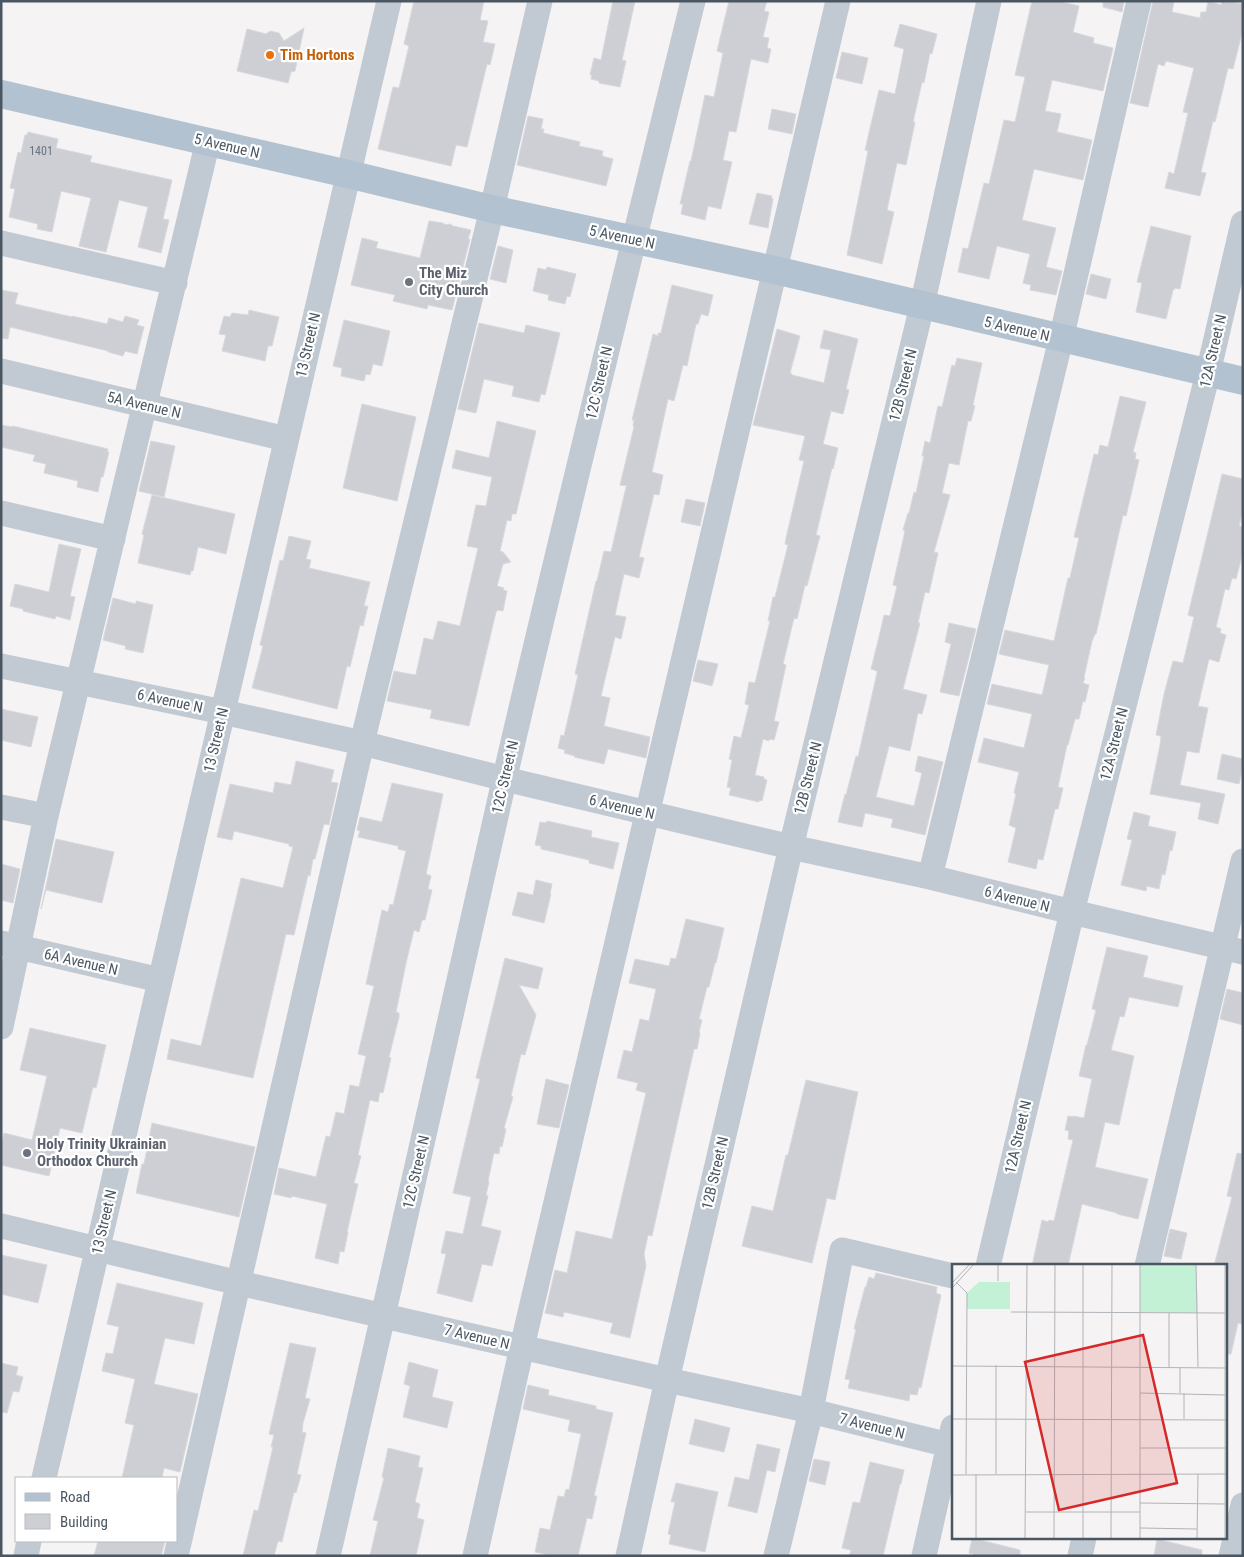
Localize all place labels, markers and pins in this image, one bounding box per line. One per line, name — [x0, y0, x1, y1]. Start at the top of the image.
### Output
place label: Tim Hortons — [280, 46, 355, 64]
marker: Tim Hortons — [264, 49, 276, 61]
place label: The Miz City Church — [419, 264, 488, 299]
marker: The Miz City Church — [403, 276, 415, 288]
place label: Holy Trinity Ukrainian Orthodox Church — [37, 1135, 166, 1170]
marker: Holy Trinity Ukrainian Orthodox Church — [21, 1147, 33, 1159]

